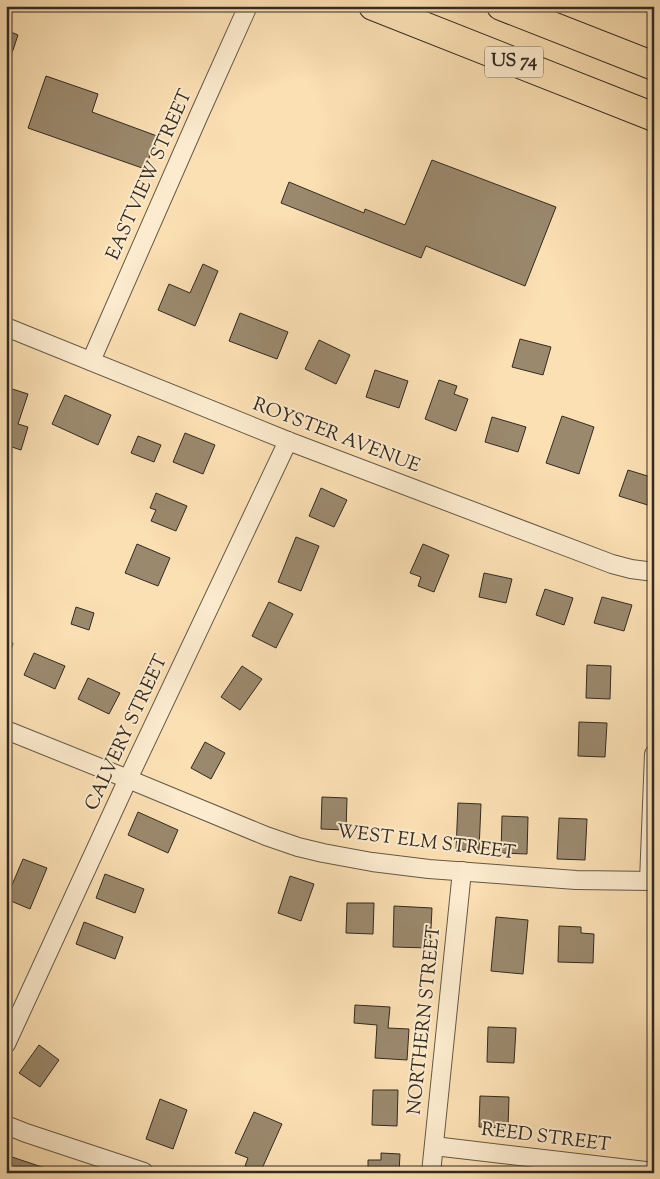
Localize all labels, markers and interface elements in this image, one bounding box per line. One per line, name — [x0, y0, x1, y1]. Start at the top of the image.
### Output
road number: US 74 — [485, 46, 543, 78]
street label: EASTVIEW STREET — [100, 85, 200, 265]
street label: ROYSTER AVENUE — [248, 392, 424, 481]
street label: CALVERY STREET — [79, 651, 175, 815]
street label: WEST ELM STREET — [335, 819, 517, 867]
street label: NORTHERN STREET — [402, 924, 448, 1116]
street label: REED STREET — [480, 1117, 612, 1159]

